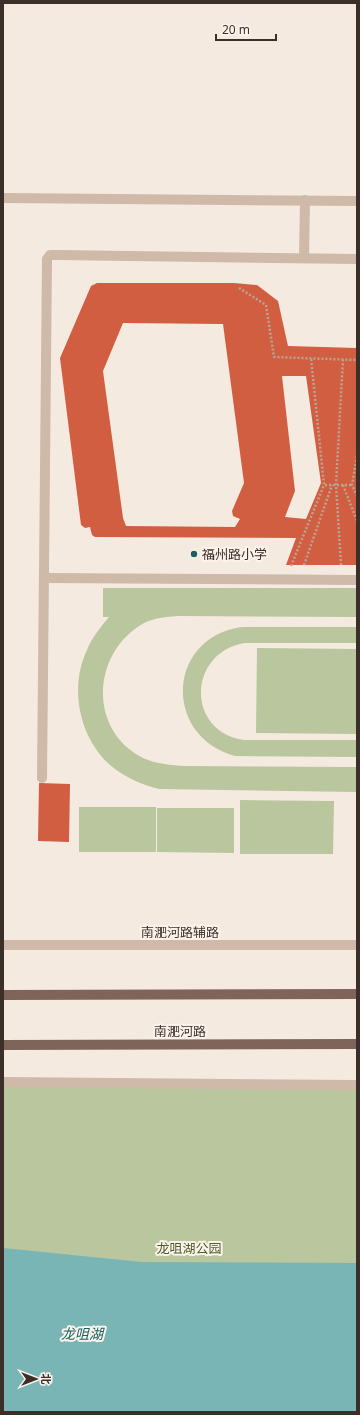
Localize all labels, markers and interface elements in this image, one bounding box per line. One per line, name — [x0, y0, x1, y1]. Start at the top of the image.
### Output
scale bar — [216, 16, 276, 42]
text: 20 m — [222, 21, 250, 38]
place label: 福州路小学 — [202, 545, 267, 563]
marker: 福州路小学 — [189, 549, 199, 559]
street label: 南淝河路辅路 — [141, 923, 219, 941]
street label: 南淝河路 — [154, 1022, 206, 1040]
park label: 龙咀湖公园 — [156, 1239, 222, 1257]
water label: 龙咀湖 — [61, 1324, 105, 1343]
north arrow — [16, 1359, 56, 1399]
text: 北 — [39, 1374, 54, 1385]

